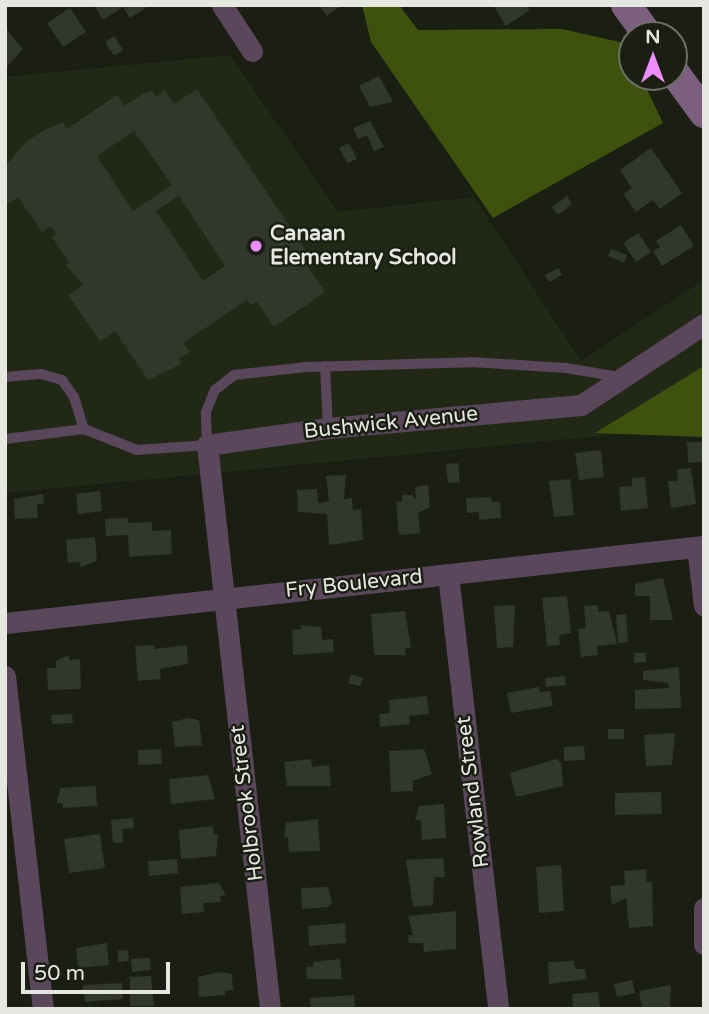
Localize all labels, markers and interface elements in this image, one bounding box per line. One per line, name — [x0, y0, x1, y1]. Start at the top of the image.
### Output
north arrow — [618, 21, 688, 91]
text: N — [645, 26, 661, 48]
place label: Canaan Elementary School — [270, 221, 457, 271]
marker: Canaan Elementary School — [248, 238, 264, 254]
street label: Bushwick Avenue — [303, 401, 479, 445]
street label: Fry Boulevard — [284, 564, 424, 604]
street label: Rowland Street — [451, 715, 495, 869]
street label: Holbrook Street — [225, 724, 269, 882]
scale bar — [24, 948, 173, 992]
text: 50 m — [34, 961, 85, 986]

